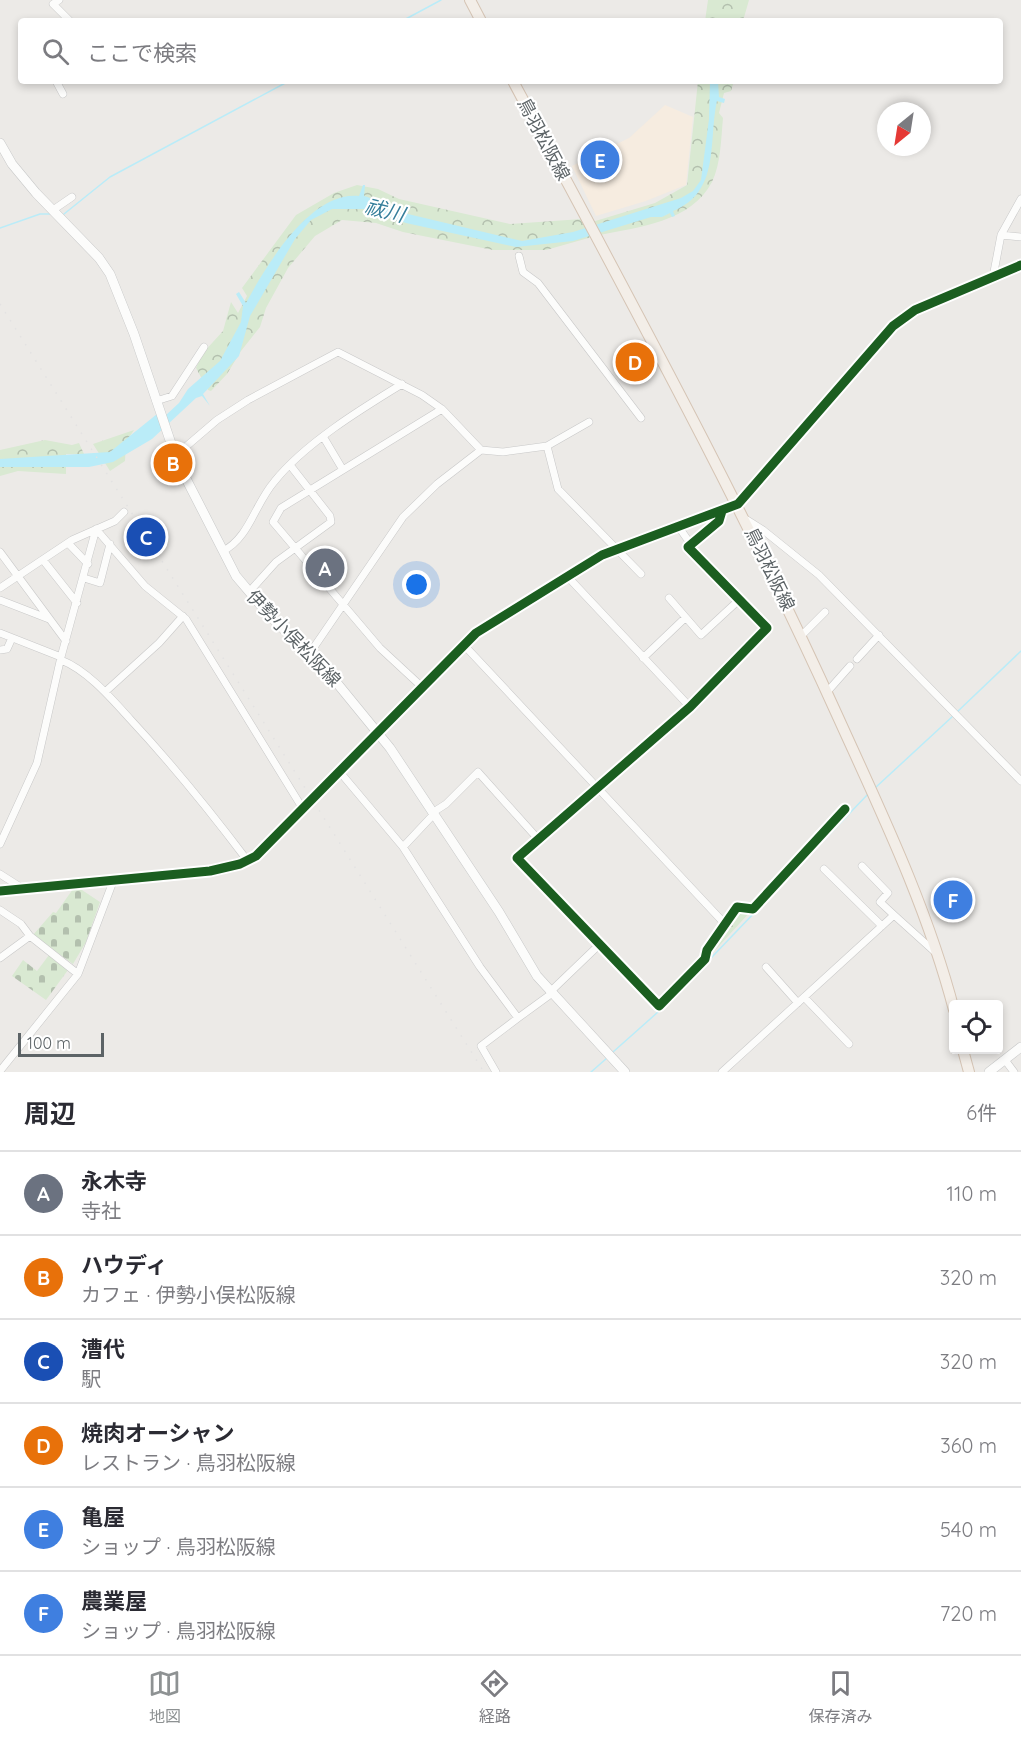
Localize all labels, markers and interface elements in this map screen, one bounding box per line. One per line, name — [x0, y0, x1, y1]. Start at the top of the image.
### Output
search box — [18, 18, 1003, 84]
icon: search — [39, 35, 72, 68]
text: ここで検索 — [87, 39, 197, 67]
street label: 鳥羽松阪線 — [513, 94, 575, 184]
north arrow — [877, 102, 931, 156]
pin: E — [580, 138, 620, 182]
water label: 祓川 — [363, 193, 409, 227]
pin: D — [616, 340, 654, 385]
pin: B — [154, 440, 192, 486]
pin: C — [126, 514, 166, 560]
street label: 鳥羽松阪線 — [740, 524, 800, 614]
pin: A — [306, 546, 344, 590]
your location — [402, 570, 431, 599]
street label: 伊勢小俣松阪線 — [242, 585, 346, 691]
pin: F — [934, 878, 972, 922]
map controls — [949, 1000, 1003, 1054]
button: locate — [949, 1000, 1003, 1054]
scale bar — [18, 1030, 104, 1058]
text: 100 m — [27, 1033, 71, 1053]
text: 周辺 — [24, 1097, 76, 1130]
text: 6件 — [966, 1100, 997, 1125]
text: 永木寺 — [81, 1167, 147, 1195]
text: A — [37, 1181, 50, 1206]
text: 110 m — [947, 1181, 997, 1206]
text: 寺社 — [81, 1198, 121, 1223]
text: ハウディ — [81, 1251, 167, 1279]
text: B — [37, 1265, 50, 1290]
text: 320 m — [940, 1265, 997, 1290]
text: カフェ · 伊勢小俣松阪線 — [81, 1282, 296, 1307]
text: 漕代 — [81, 1335, 125, 1363]
text: C — [37, 1349, 50, 1374]
text: 320 m — [940, 1349, 997, 1374]
text: 駅 — [81, 1366, 101, 1391]
text: 焼肉オーシャン — [81, 1419, 235, 1447]
text: D — [36, 1433, 51, 1458]
text: 360 m — [940, 1433, 997, 1458]
text: レストラン · 鳥羽松阪線 — [81, 1450, 296, 1475]
text: 亀屋 — [81, 1503, 125, 1531]
text: E — [38, 1517, 49, 1542]
text: 540 m — [940, 1517, 997, 1542]
text: ショップ · 鳥羽松阪線 — [81, 1534, 276, 1559]
text: 農業屋 — [81, 1587, 147, 1615]
text: F — [38, 1601, 49, 1626]
text: 720 m — [940, 1601, 997, 1626]
text: ショップ · 鳥羽松阪線 — [81, 1618, 276, 1643]
tab: 地図 — [148, 1667, 181, 1727]
tab: 経路 — [478, 1667, 511, 1727]
tab: 保存済み — [808, 1667, 872, 1727]

